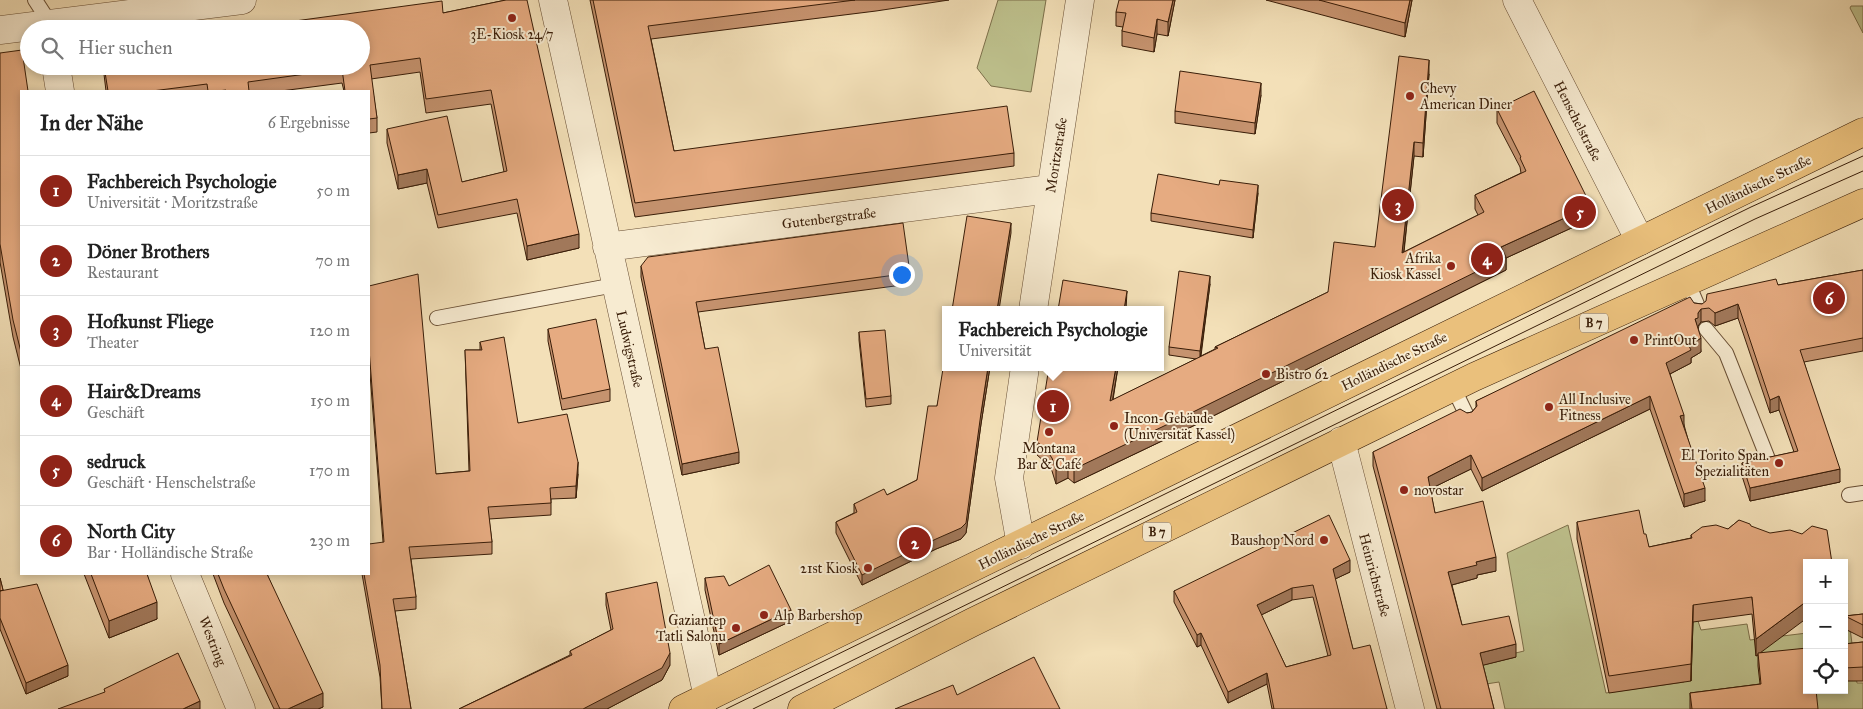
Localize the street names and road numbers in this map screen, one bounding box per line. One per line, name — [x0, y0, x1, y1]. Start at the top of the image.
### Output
street label: Henschelstraße — [1550, 78, 1605, 164]
street label: Moritzstraße — [1042, 116, 1071, 194]
street label: Holländische Straße — [1702, 151, 1814, 217]
street label: Gutenbergstraße — [781, 204, 877, 233]
street label: Ludwigstraße — [612, 309, 647, 389]
road number: B 7 — [1580, 314, 1608, 332]
street label: Holländische Straße — [1338, 328, 1450, 394]
street label: Holländische Straße — [975, 507, 1087, 573]
road number: B 7 — [1143, 522, 1171, 542]
street label: Heinrichstraße — [1355, 531, 1394, 619]
street label: Westring — [195, 614, 230, 669]

